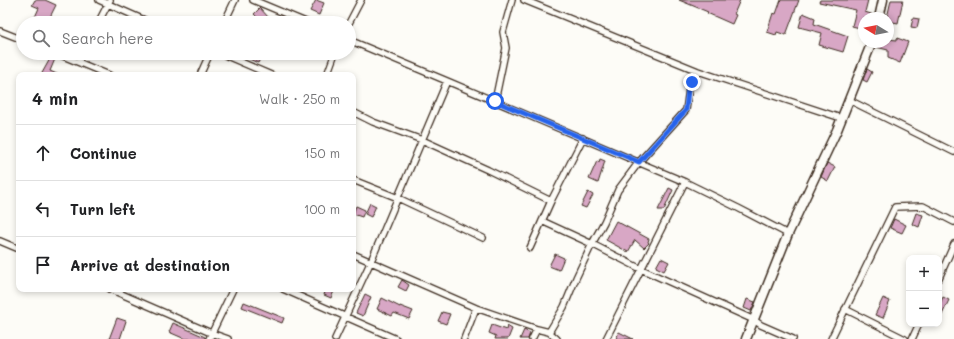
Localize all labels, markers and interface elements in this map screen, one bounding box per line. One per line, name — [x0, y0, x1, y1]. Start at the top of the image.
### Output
north arrow — [858, 12, 894, 48]
search box — [16, 16, 356, 60]
icon: search — [30, 27, 52, 49]
text: Search here — [62, 28, 153, 48]
route end — [683, 73, 701, 91]
text: 4 min — [32, 87, 78, 109]
text: Walk · 250 m — [259, 90, 340, 107]
route start — [486, 92, 504, 110]
icon: ahead — [32, 142, 54, 164]
text: Continue — [70, 143, 137, 163]
text: 150 m — [304, 144, 340, 161]
icon: left — [32, 198, 54, 220]
text: Turn left — [70, 199, 135, 219]
text: 100 m — [304, 200, 340, 217]
icon: arrive — [32, 254, 54, 276]
text: Arrive at destination — [70, 255, 230, 275]
map controls — [906, 255, 942, 327]
button: + — [906, 255, 942, 291]
button: − — [906, 291, 942, 327]

